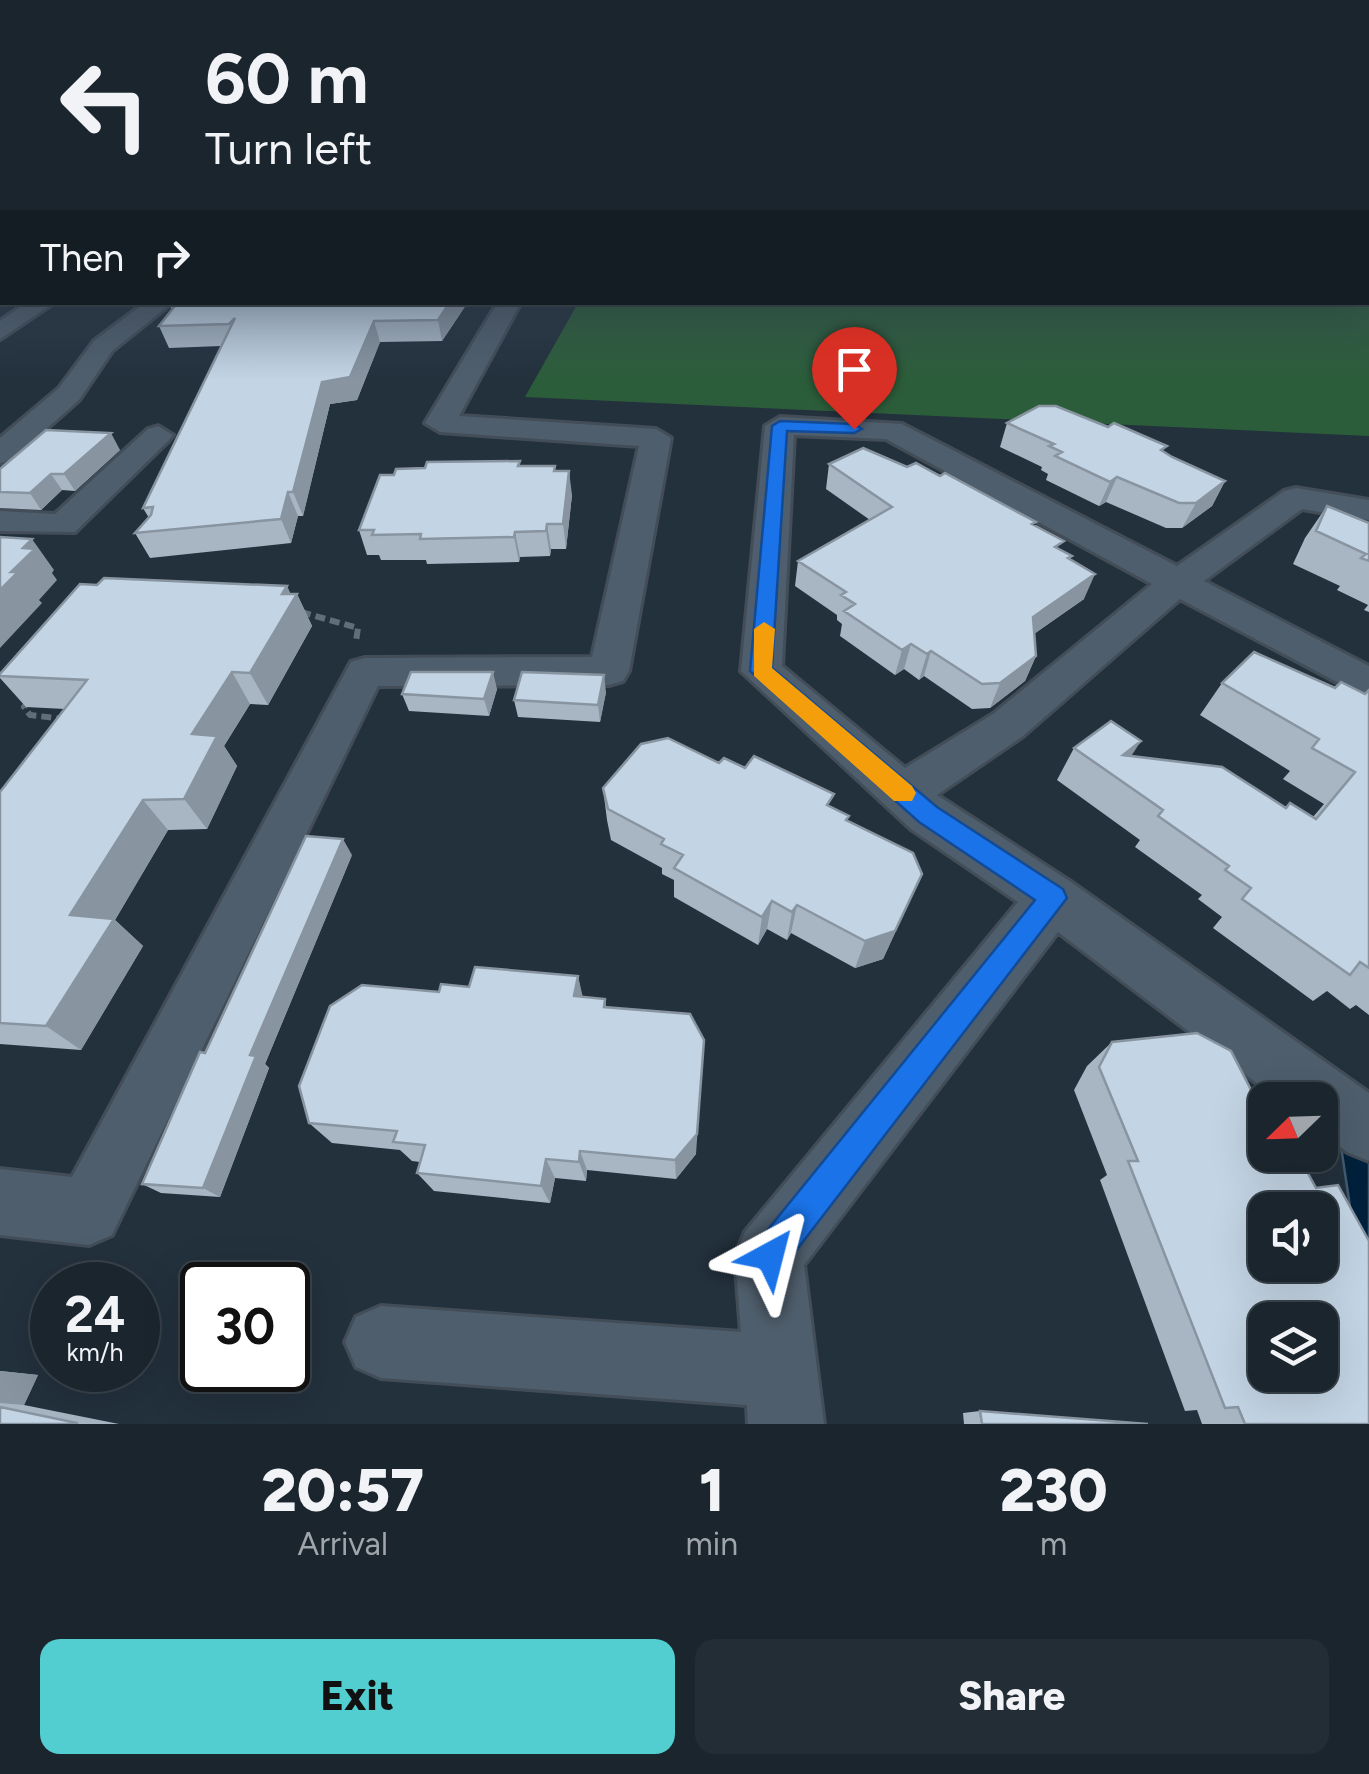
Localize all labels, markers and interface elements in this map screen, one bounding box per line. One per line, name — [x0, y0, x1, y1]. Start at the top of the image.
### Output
text: 60 m — [205, 36, 369, 121]
icon: left — [40, 40, 170, 170]
text: Turn left — [205, 121, 372, 175]
icon: right — [144, 230, 199, 285]
text: Then — [40, 235, 124, 281]
pin — [812, 327, 897, 430]
icon: arrive — [827, 342, 882, 397]
north arrow — [1248, 1082, 1338, 1172]
map controls — [1248, 1082, 1338, 1392]
button: sound — [1248, 1192, 1338, 1282]
position arrow — [718, 1204, 822, 1308]
speed limit sign: 30 — [180, 1262, 310, 1392]
text: 24 — [65, 1284, 125, 1345]
button: layers — [1248, 1302, 1338, 1392]
text: km/h — [66, 1337, 124, 1367]
text: 20:57 — [261, 1454, 424, 1526]
text: 1 — [699, 1454, 725, 1526]
text: 230 — [1000, 1454, 1108, 1526]
text: Arrival — [298, 1525, 388, 1563]
text: min — [686, 1525, 738, 1563]
text: m — [1040, 1525, 1067, 1563]
button: Exit — [40, 1639, 675, 1754]
button: Share — [695, 1639, 1329, 1754]

